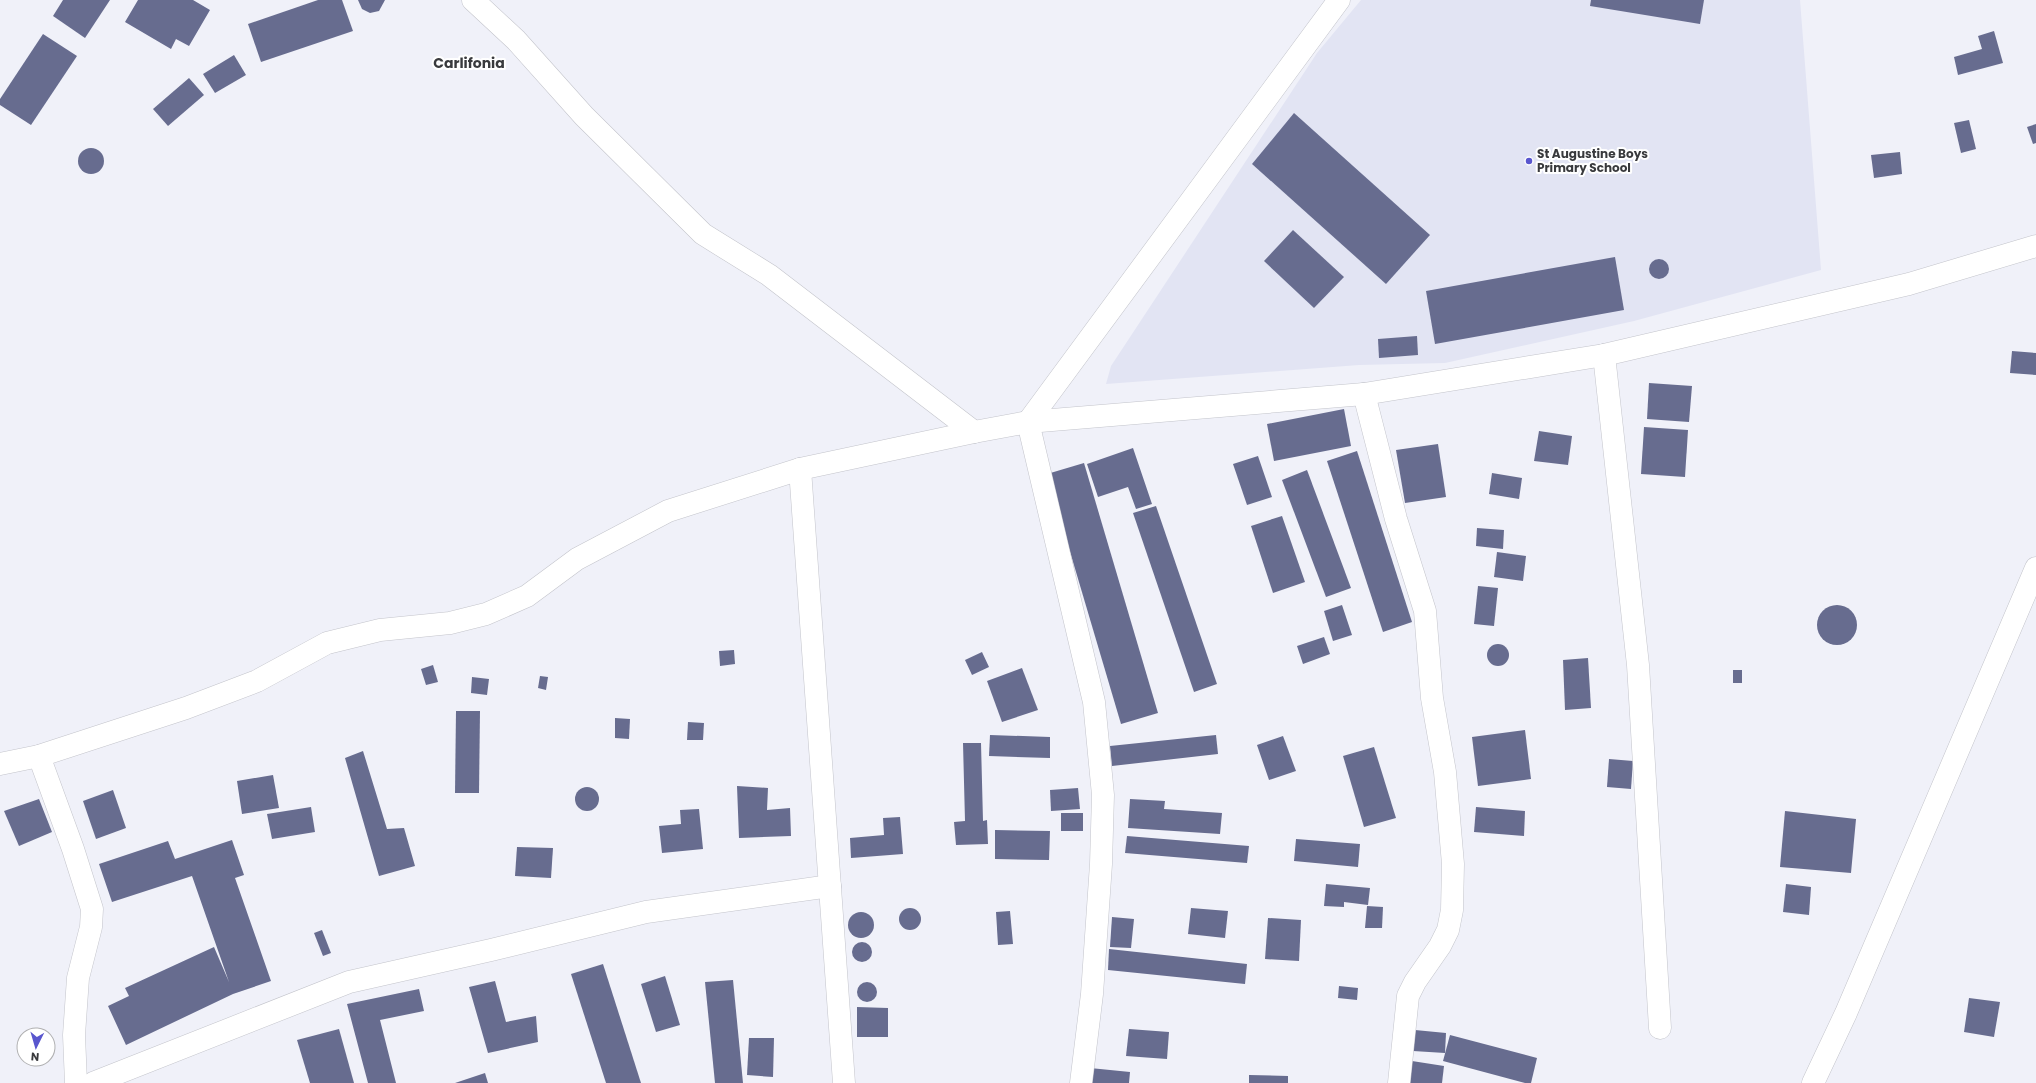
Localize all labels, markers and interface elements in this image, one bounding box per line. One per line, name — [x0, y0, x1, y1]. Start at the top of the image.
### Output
district label: Carlifonia — [433, 53, 505, 73]
place label: St Augustine Boys Primary School — [1537, 145, 1648, 176]
marker: St Augustine Boys Primary School — [1524, 156, 1534, 166]
north arrow — [16, 1027, 56, 1067]
text: N — [30, 1049, 40, 1065]

